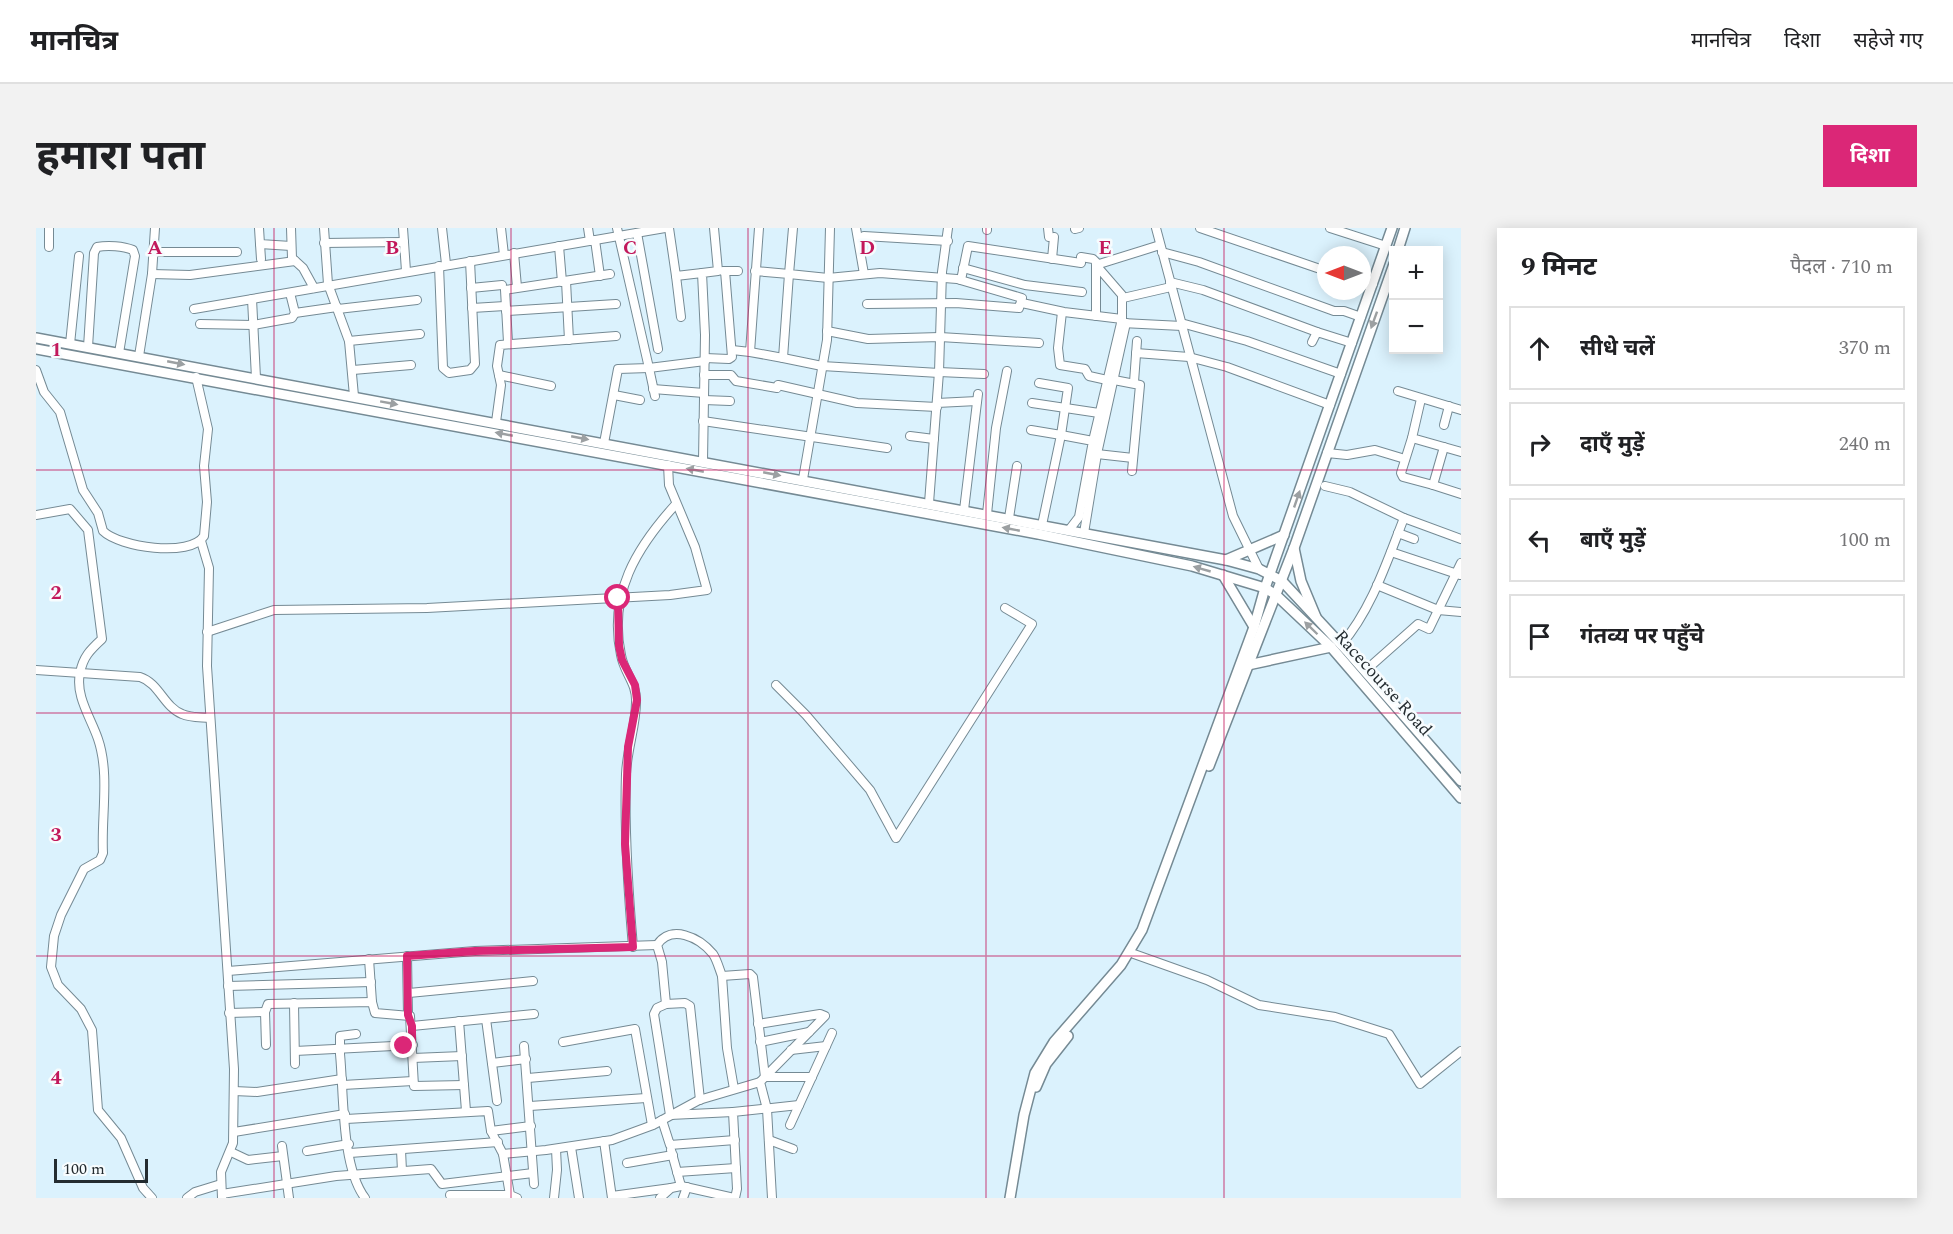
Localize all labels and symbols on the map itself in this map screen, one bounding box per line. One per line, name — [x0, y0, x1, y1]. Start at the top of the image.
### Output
text: A — [147, 233, 163, 263]
text: B — [385, 233, 399, 263]
text: C — [623, 233, 637, 263]
text: D — [859, 233, 875, 263]
text: E — [1098, 233, 1112, 263]
north arrow — [1317, 246, 1371, 300]
one-way arrow — [1368, 311, 1378, 329]
text: 1 — [50, 335, 62, 365]
one-way arrow — [167, 359, 186, 368]
one-way arrow — [379, 398, 398, 407]
one-way arrow — [494, 429, 513, 438]
one-way arrow — [571, 434, 590, 444]
one-way arrow — [686, 465, 705, 474]
one-way arrow — [763, 470, 782, 479]
one-way arrow — [1292, 490, 1302, 508]
one-way arrow — [1001, 524, 1020, 533]
one-way arrow — [1192, 564, 1210, 573]
text: 2 — [50, 578, 62, 608]
route start — [604, 584, 630, 610]
one-way arrow — [1303, 621, 1318, 635]
street label: Racecourse Road — [1328, 624, 1438, 742]
text: 3 — [50, 820, 62, 850]
route end — [390, 1032, 416, 1058]
text: 4 — [50, 1063, 62, 1093]
scale bar — [54, 1156, 148, 1184]

